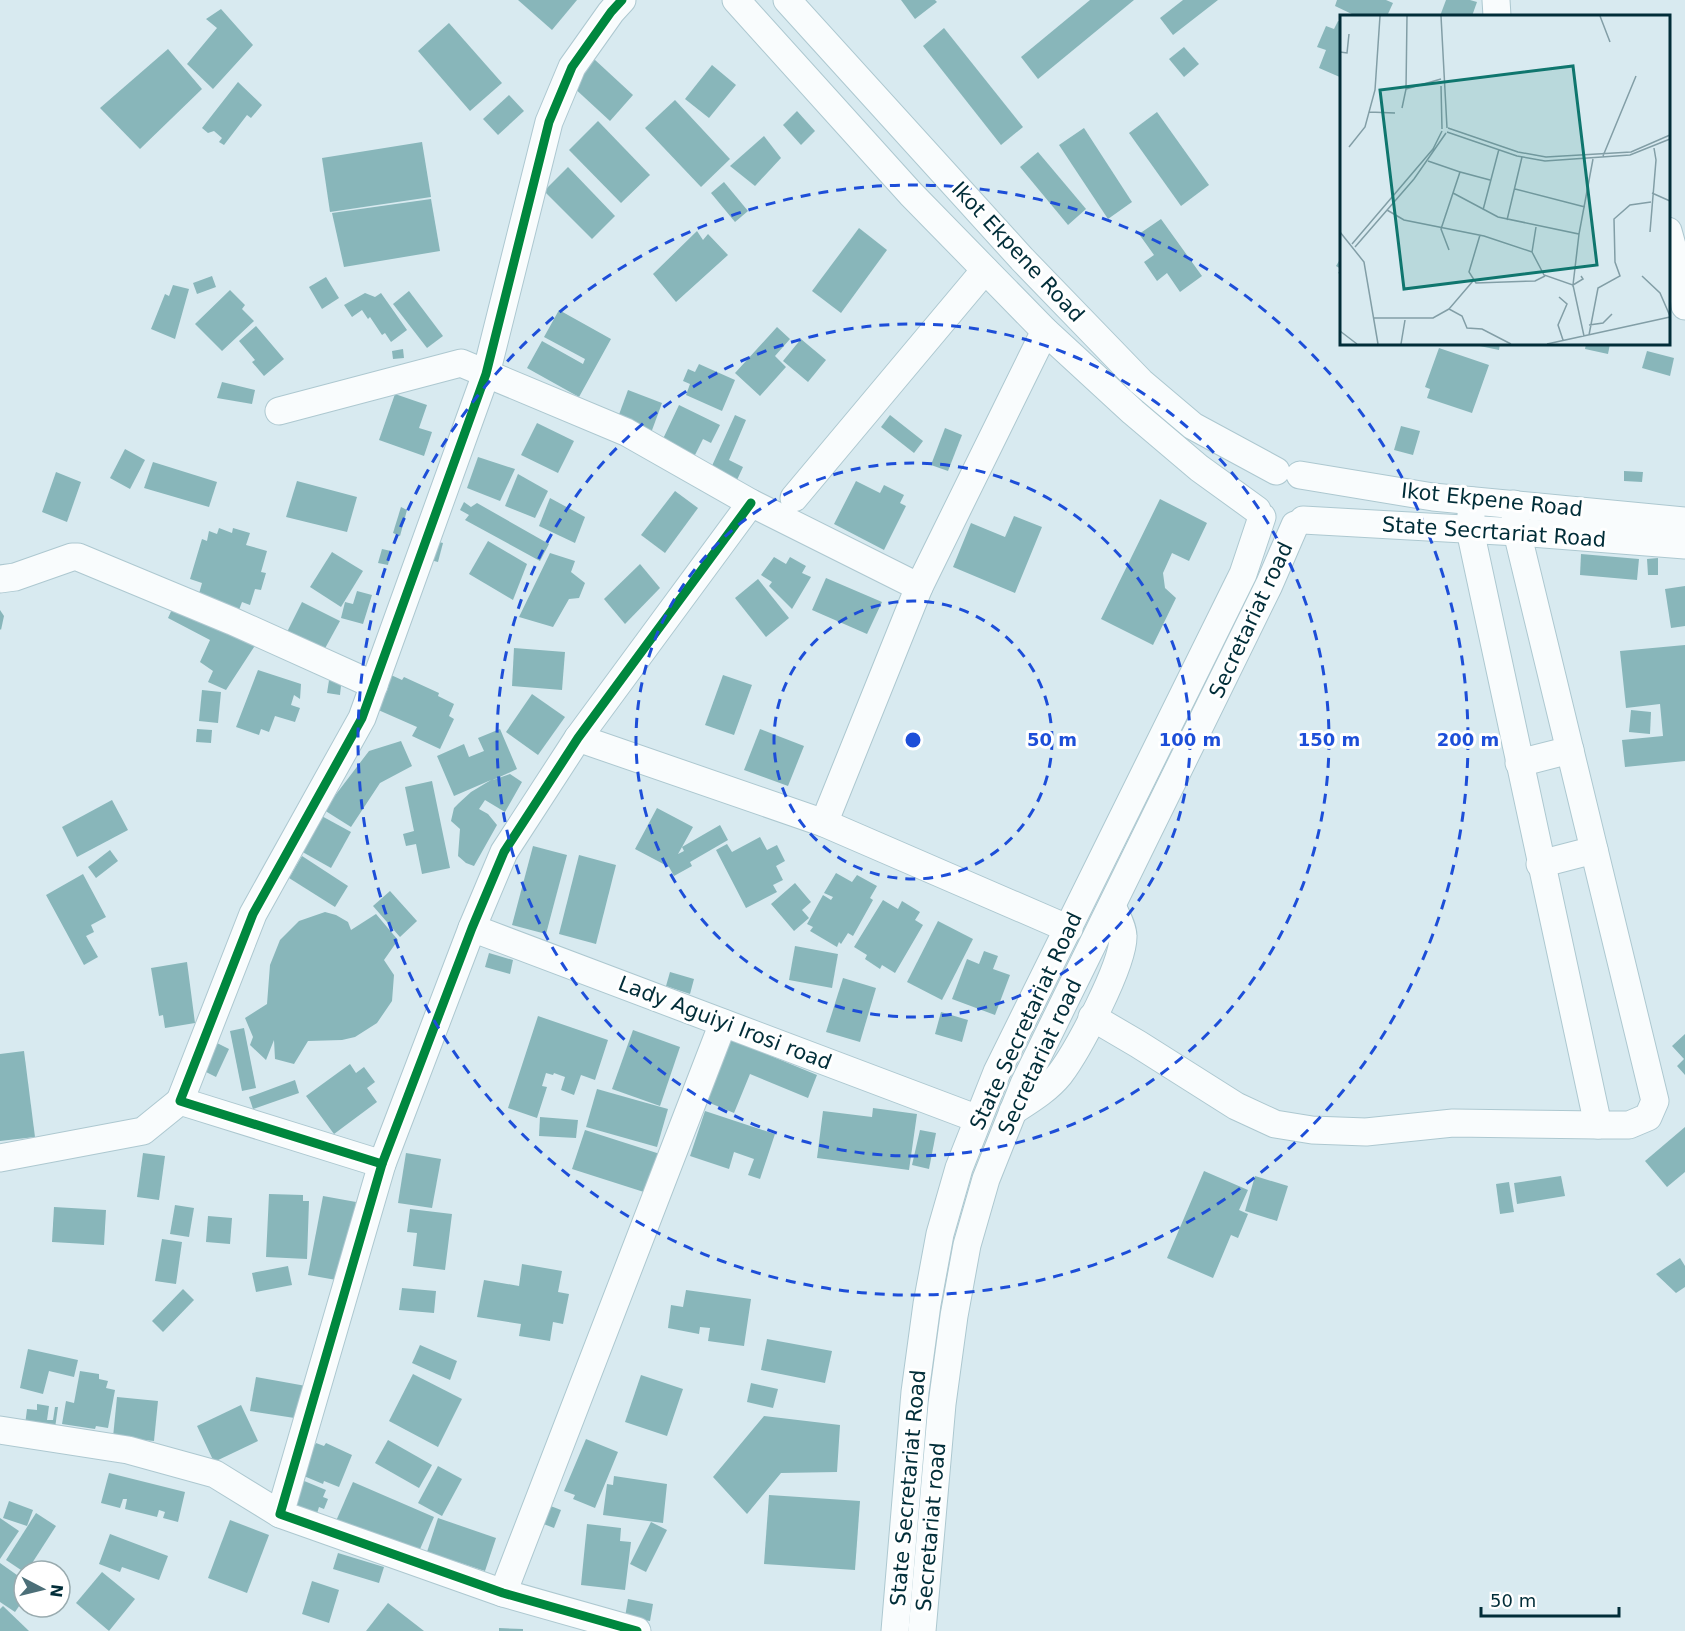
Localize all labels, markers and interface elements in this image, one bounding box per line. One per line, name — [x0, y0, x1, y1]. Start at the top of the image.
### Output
inset map — [1340, 15, 1670, 345]
street label: Ikot Ekpene Road — [947, 177, 1089, 327]
street label: Ikot Ekpene Road — [1400, 479, 1584, 521]
street label: State Secrtariat Road — [1381, 512, 1607, 552]
street label: Secretariat road — [1204, 538, 1298, 702]
text: 50 m — [1027, 729, 1077, 750]
text: 100 m — [1159, 729, 1221, 750]
text: 150 m — [1298, 729, 1360, 750]
text: 200 m — [1437, 729, 1499, 750]
centre of rings — [903, 730, 923, 750]
street label: State Secretariat Road — [965, 908, 1087, 1134]
street label: Lady Aguiyi Irosi road — [615, 971, 835, 1075]
street label: Secretariat road — [993, 975, 1087, 1139]
street label: State Secretariat Road — [886, 1369, 930, 1607]
street label: Secretariat road — [912, 1442, 950, 1612]
north arrow — [12, 1559, 72, 1619]
scale bar — [1481, 1580, 1619, 1618]
text: N — [46, 1583, 67, 1599]
text: 50 m — [1490, 1590, 1536, 1611]

